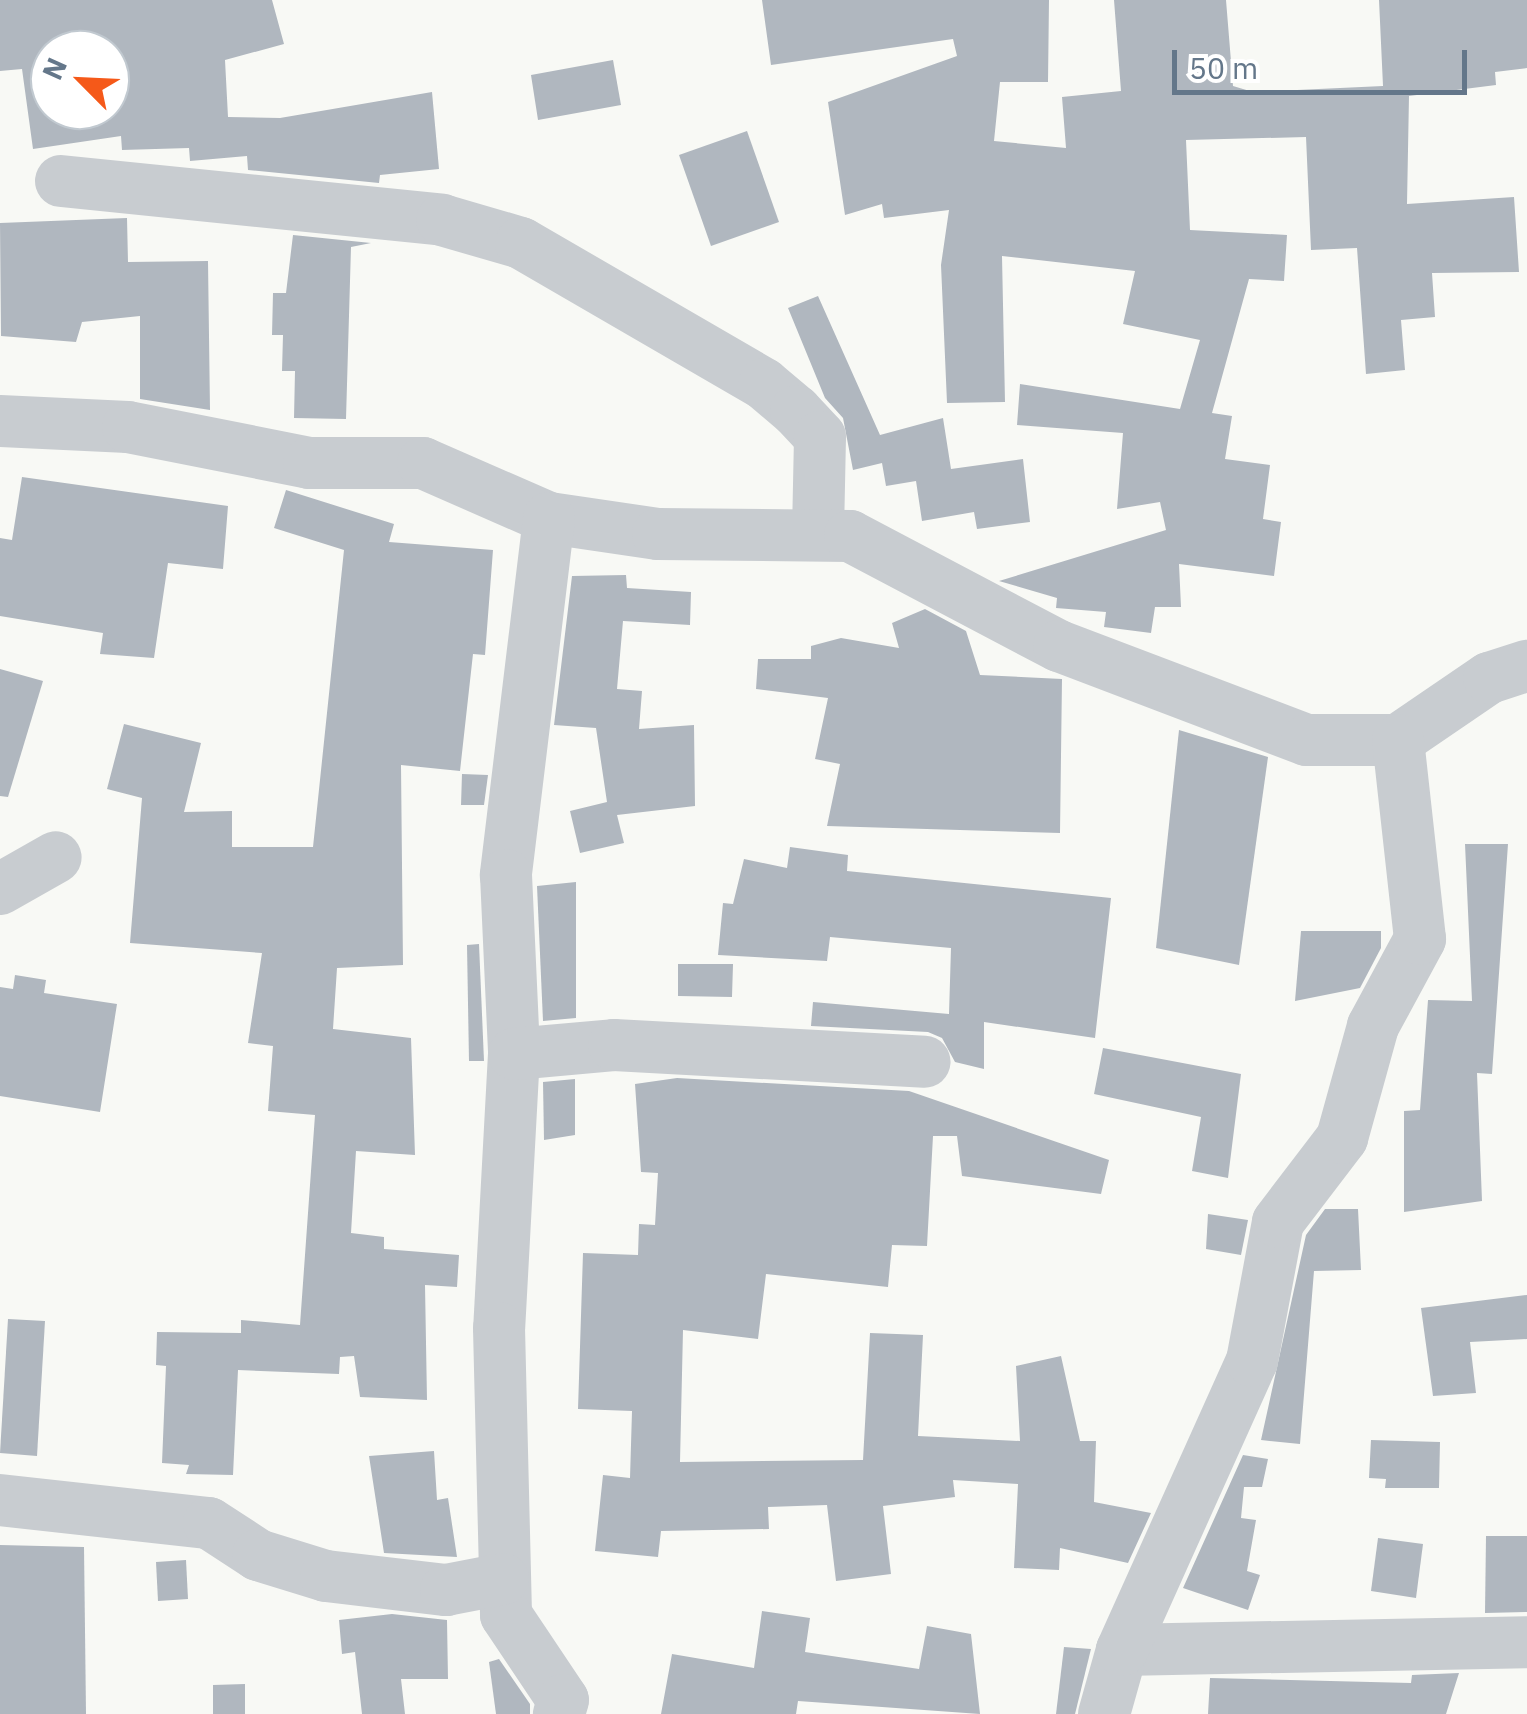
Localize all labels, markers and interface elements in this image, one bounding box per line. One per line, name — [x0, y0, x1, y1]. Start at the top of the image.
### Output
north arrow — [30, 30, 130, 130]
scale bar — [1177, 30, 1472, 92]
text: 50 m — [1189, 48, 1258, 87]
text: N — [33, 52, 75, 85]

